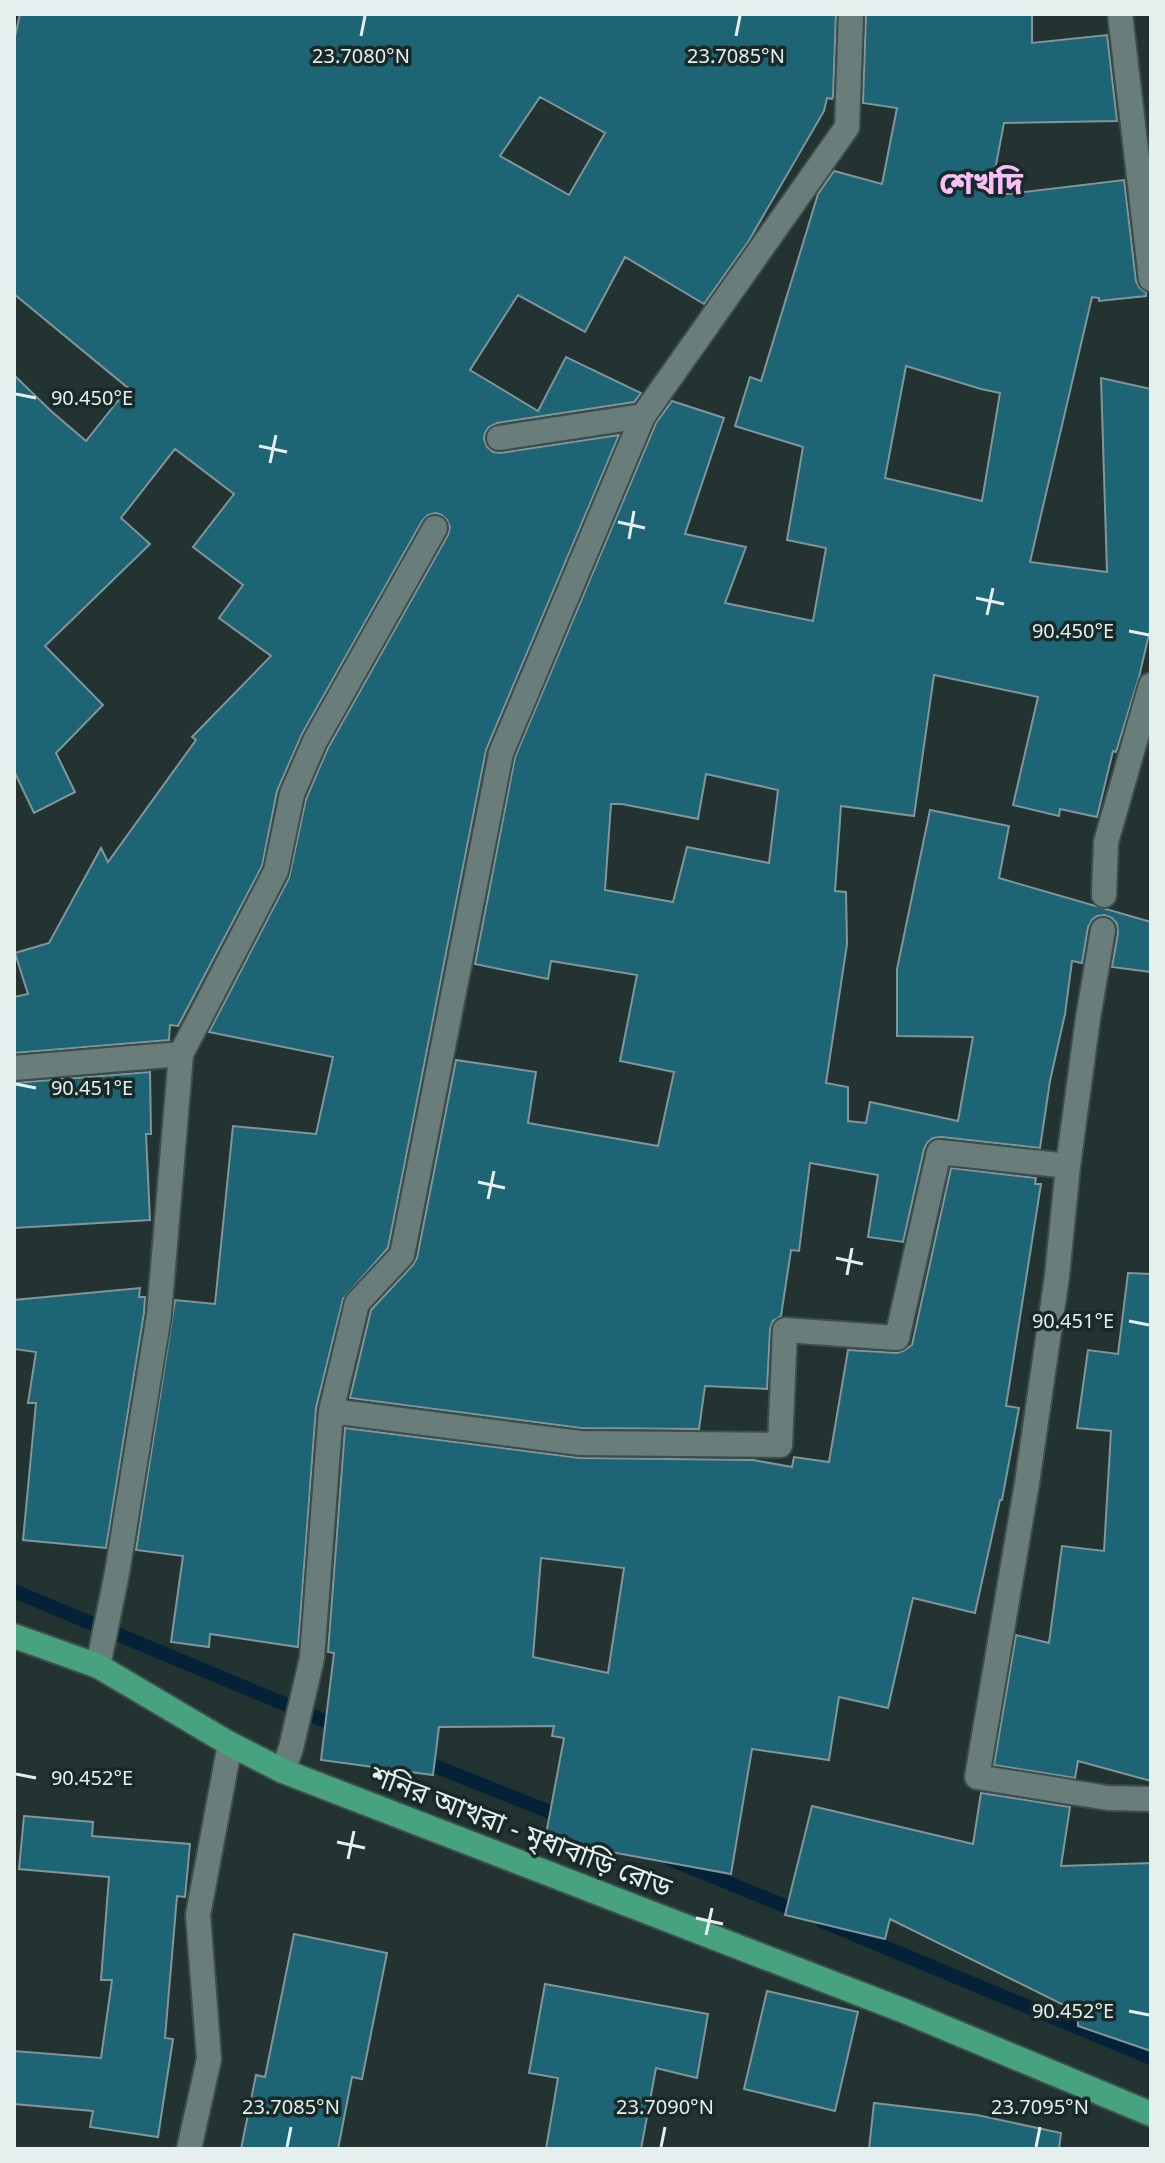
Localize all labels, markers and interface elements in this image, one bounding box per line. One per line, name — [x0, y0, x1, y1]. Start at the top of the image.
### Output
text: 23.7080°N — [312, 42, 410, 69]
text: 23.7085°N — [687, 42, 785, 69]
district label: শেখদি — [939, 160, 1024, 203]
text: 90.450°E — [51, 384, 133, 411]
text: 90.450°E — [1032, 617, 1114, 644]
text: 90.451°E — [51, 1074, 133, 1101]
text: 90.451°E — [1032, 1307, 1114, 1334]
street label: শনির আখরা - মৃধাবাড়ি রোড — [364, 1755, 679, 1906]
text: 90.452°E — [51, 1764, 133, 1791]
text: 90.452°E — [1032, 1997, 1114, 2024]
text: 23.7085°N — [242, 2093, 340, 2120]
text: 23.7090°N — [616, 2093, 714, 2120]
text: 23.7095°N — [991, 2093, 1089, 2120]

